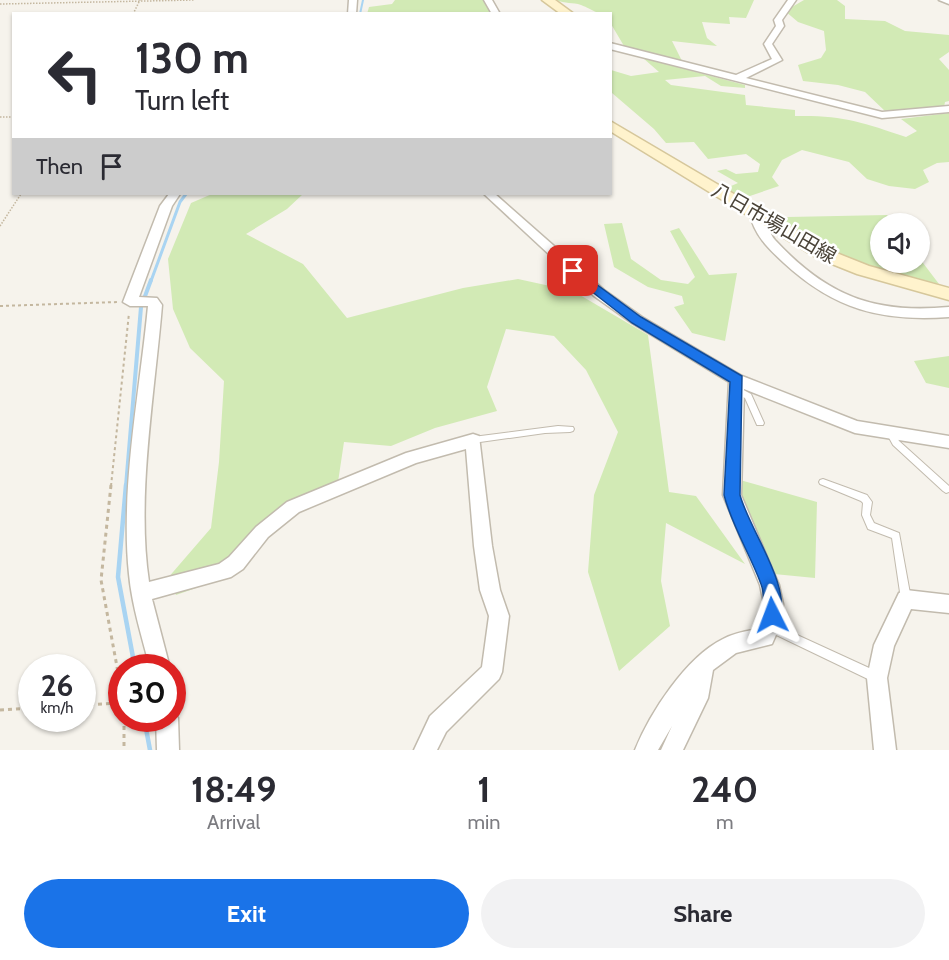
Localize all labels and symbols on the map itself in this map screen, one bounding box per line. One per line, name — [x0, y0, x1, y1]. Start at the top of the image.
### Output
street label: 八日市場山田線 — [707, 178, 841, 268]
pin — [547, 245, 598, 296]
position arrow — [740, 583, 804, 647]
speed limit sign: 30 — [108, 654, 186, 732]

